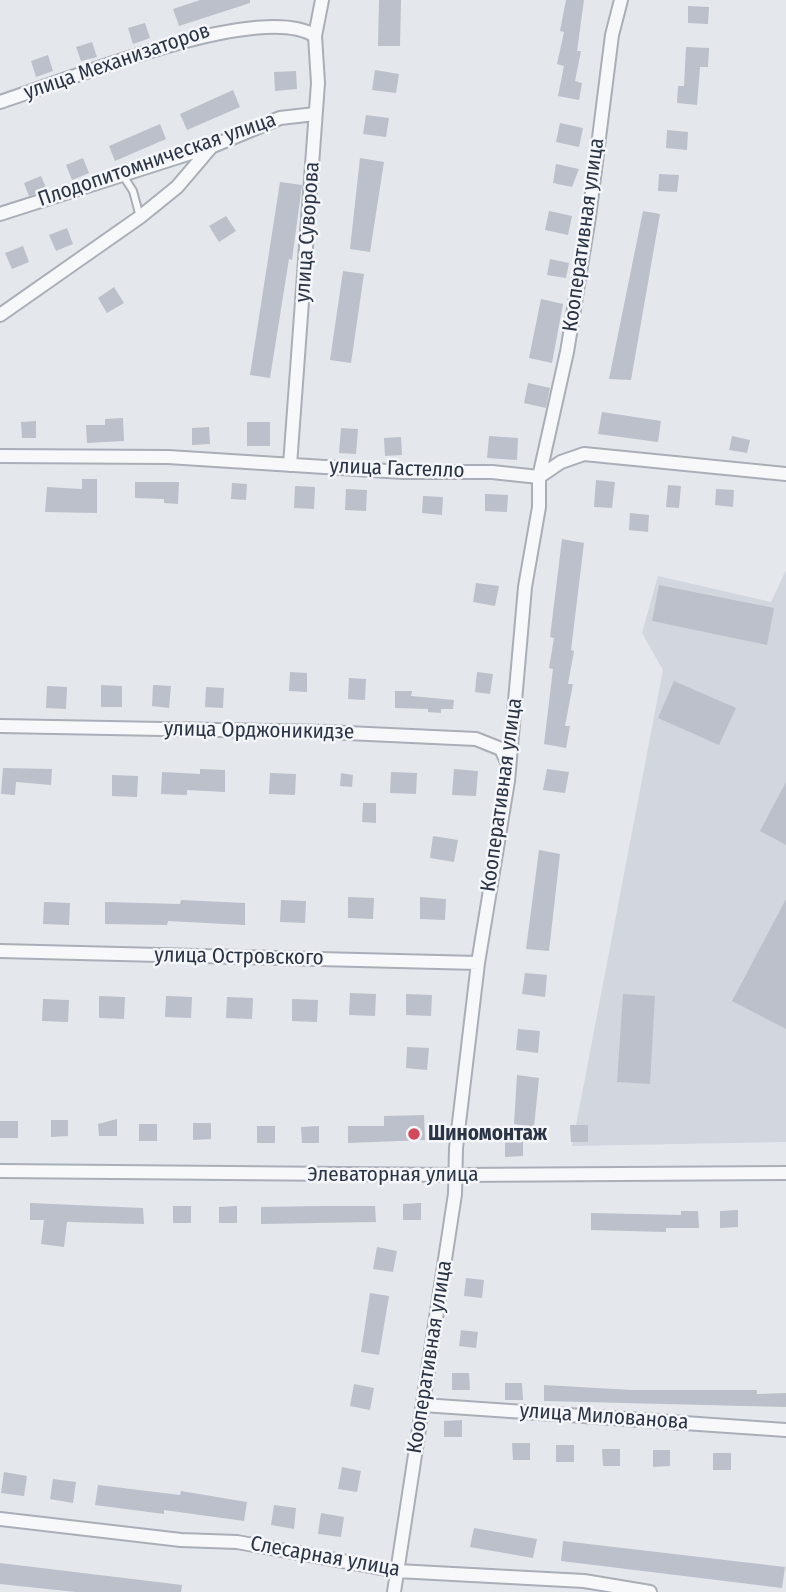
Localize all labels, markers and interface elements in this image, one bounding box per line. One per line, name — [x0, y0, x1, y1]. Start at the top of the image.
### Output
street label: улица Механизаторов — [21, 18, 213, 106]
street label: Плодопитомническая улица — [35, 107, 279, 213]
street label: Кооперативная улица — [558, 137, 610, 333]
street label: улица Суворова — [291, 161, 325, 303]
street label: улица Гастелло — [329, 454, 465, 484]
street label: Кооперативная улица — [476, 697, 528, 893]
street label: улица Орджоникидзе — [164, 717, 354, 745]
street label: улица Островского — [154, 943, 324, 971]
place label: Шиномонтаж — [428, 1121, 547, 1147]
marker: Шиномонтаж — [406, 1126, 422, 1142]
street label: Элеваторная улица — [307, 1162, 479, 1188]
street label: Кооперативная улица — [402, 1259, 458, 1455]
street label: улица Милованова — [519, 1399, 689, 1435]
street label: Слесарная улица — [248, 1531, 402, 1583]

